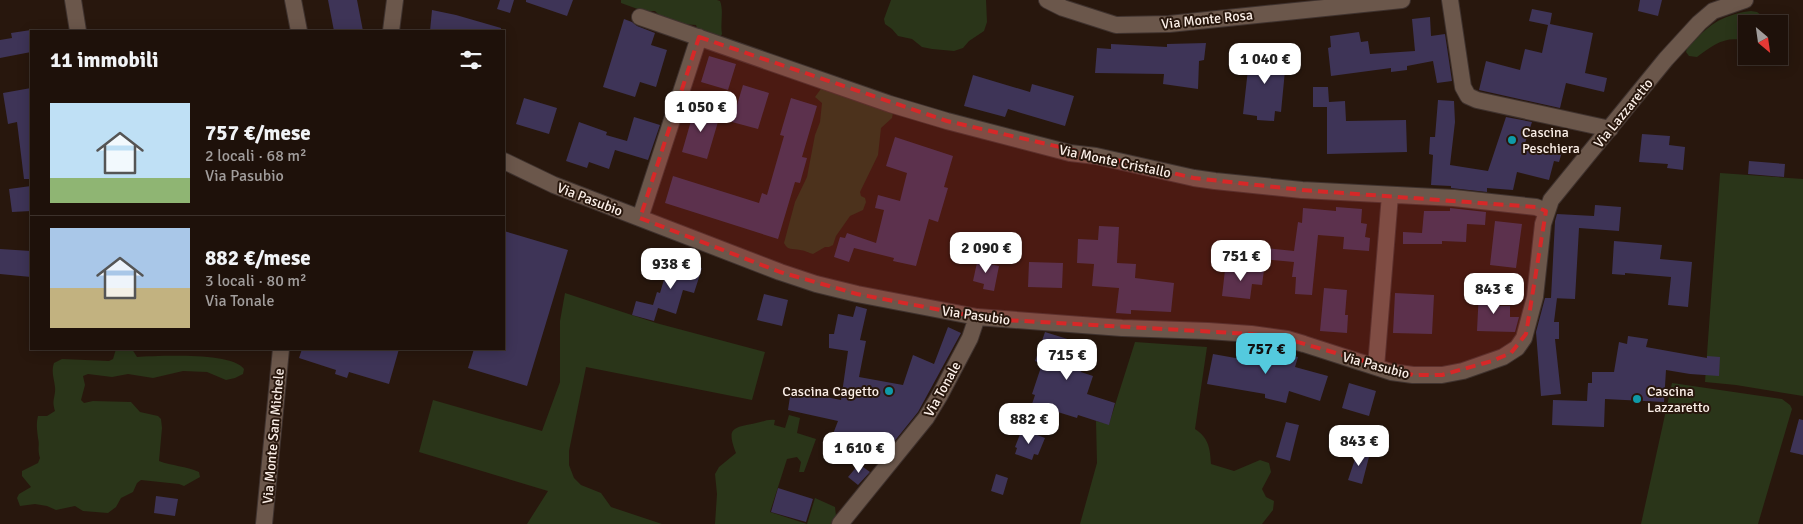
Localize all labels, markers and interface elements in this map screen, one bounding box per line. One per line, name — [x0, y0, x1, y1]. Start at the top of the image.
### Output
street label: Via Monte Rosa — [1161, 6, 1254, 33]
north arrow — [1738, 15, 1788, 65]
map controls — [1738, 15, 1788, 65]
pin: 1 040 € — [1219, 42, 1311, 85]
icon: filters — [457, 46, 485, 74]
text: 11 immobili — [50, 47, 159, 73]
text: 1 040 € — [1240, 49, 1290, 69]
street label: Via Lazzaretto — [1590, 75, 1657, 152]
pin: 1 050 € — [655, 90, 747, 133]
text: 1 050 € — [676, 97, 726, 117]
text: 757 €/mese — [205, 120, 311, 146]
icon: home — [90, 123, 150, 183]
place label: Cascina Peschiera — [1522, 124, 1580, 157]
marker: Cascina Peschiera — [1506, 134, 1518, 146]
street label: Via Monte Cristallo — [1057, 141, 1172, 182]
text: 2 locali · 68 m² — [205, 146, 307, 166]
text: Via Pasubio — [205, 166, 284, 186]
street label: Via Pasubio — [555, 179, 625, 220]
pin: 2 090 € — [940, 232, 1032, 274]
text: 2 090 € — [961, 238, 1011, 258]
pin: 751 € — [1206, 240, 1276, 282]
text: 882 €/mese — [205, 245, 311, 271]
text: 751 € — [1222, 246, 1260, 266]
icon: home — [90, 248, 150, 308]
pin: 938 € — [636, 248, 706, 290]
text: 938 € — [652, 254, 690, 274]
text: 3 locali · 80 m² — [205, 271, 307, 291]
pin: 843 € — [1459, 272, 1529, 315]
text: 843 € — [1475, 279, 1513, 299]
text: Via Tonale — [205, 291, 274, 311]
street label: Via Pasubio — [941, 302, 1011, 329]
pin: 757 € — [1231, 332, 1301, 375]
pin: 715 € — [1032, 338, 1102, 381]
text: 757 € — [1247, 339, 1285, 359]
text: 715 € — [1048, 345, 1086, 365]
street label: Via Pasubio — [1340, 348, 1411, 383]
street label: Via Tonale — [920, 359, 965, 420]
street label: Via Monte San Michele — [259, 368, 288, 505]
place label: Cascina Cagetto — [782, 383, 879, 400]
place label: Cascina Lazzaretto — [1647, 383, 1710, 416]
marker: Cascina Cagetto — [883, 385, 895, 397]
marker: Cascina Lazzaretto — [1631, 393, 1643, 405]
pin: 882 € — [994, 402, 1064, 445]
text: 882 € — [1010, 409, 1048, 429]
pin: 843 € — [1324, 424, 1394, 467]
text: 843 € — [1340, 431, 1378, 451]
pin: 1 610 € — [813, 432, 905, 474]
text: 1 610 € — [834, 438, 884, 458]

